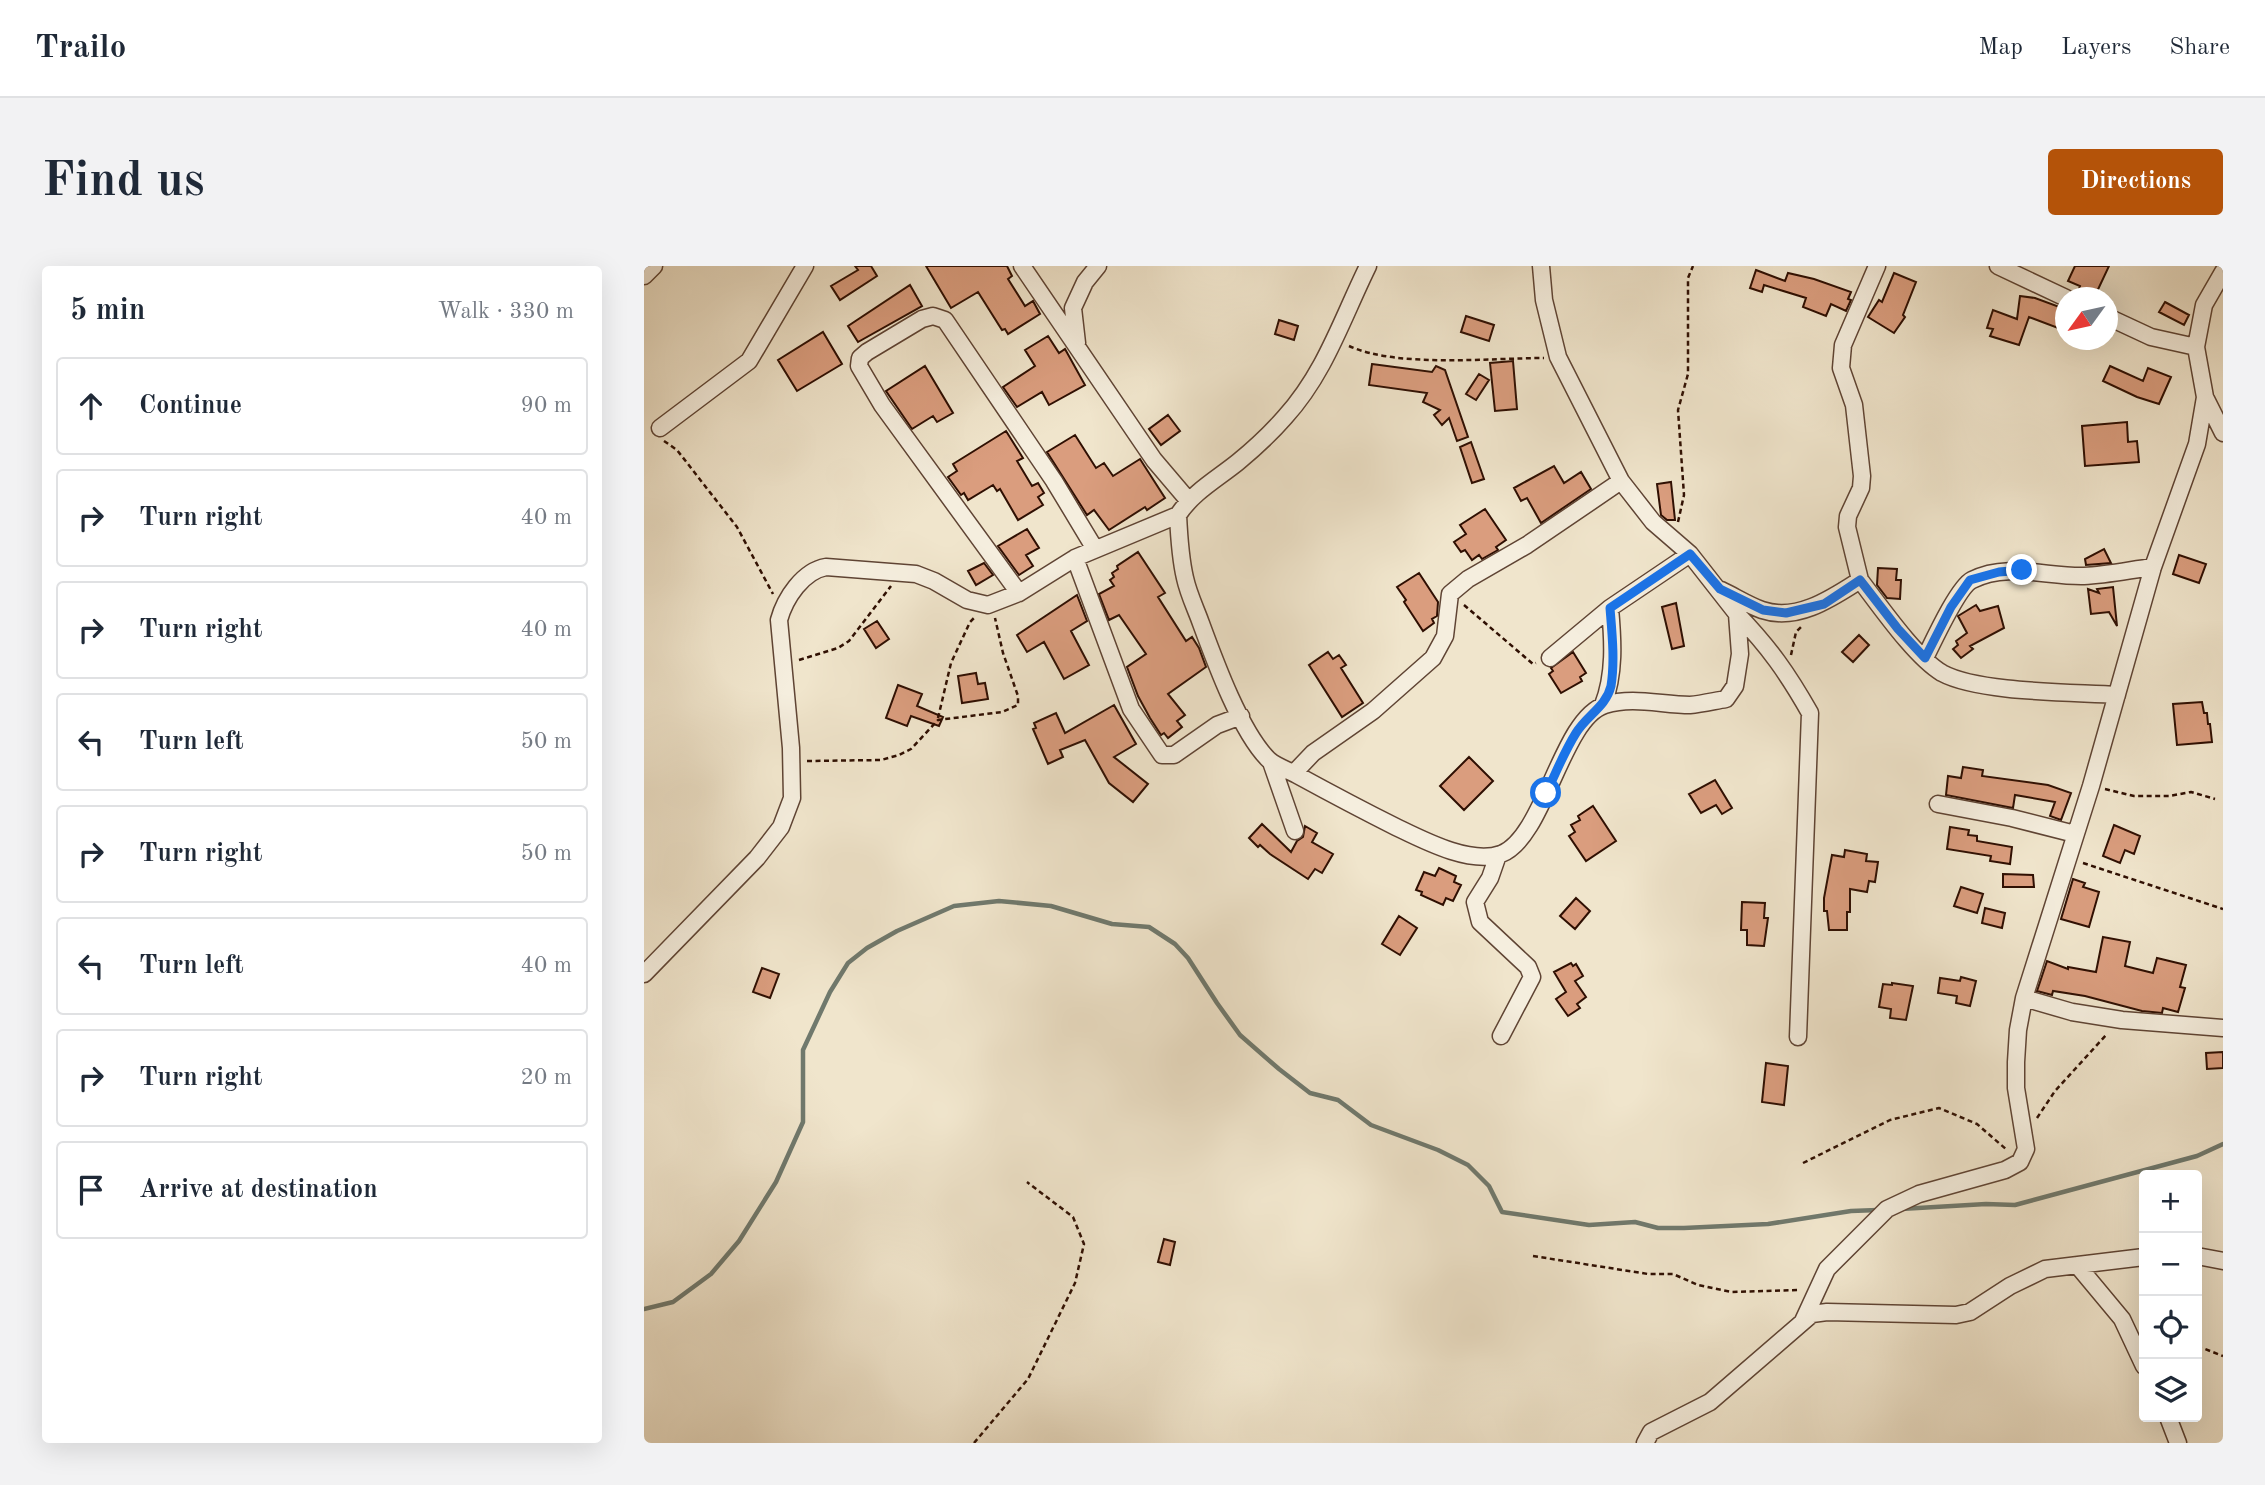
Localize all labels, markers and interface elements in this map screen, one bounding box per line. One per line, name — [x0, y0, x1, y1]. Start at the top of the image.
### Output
text: Trailo — [35, 32, 126, 65]
text: Map — [1979, 36, 2023, 60]
text: Layers — [2061, 36, 2131, 60]
text: Share — [2169, 36, 2230, 60]
button: Directions — [2048, 149, 2223, 215]
text: Find us — [42, 158, 205, 207]
north arrow — [2055, 287, 2118, 350]
text: 5 min — [70, 296, 145, 326]
text: Walk · 330 m — [438, 300, 574, 323]
icon: ahead — [72, 387, 110, 425]
text: Continue — [139, 393, 242, 419]
text: 90 m — [521, 394, 572, 417]
icon: right — [72, 499, 110, 537]
text: Turn right — [139, 505, 262, 531]
text: 40 m — [521, 506, 572, 529]
route end — [2006, 554, 2037, 585]
icon: right — [72, 611, 110, 649]
text: Turn right — [139, 617, 262, 643]
text: 40 m — [521, 618, 572, 641]
icon: left — [72, 723, 110, 761]
text: Turn left — [139, 729, 244, 755]
text: 50 m — [521, 730, 572, 753]
route start — [1530, 777, 1561, 808]
icon: right — [72, 835, 110, 873]
text: Turn right — [139, 841, 262, 867]
text: 50 m — [521, 842, 572, 865]
icon: left — [72, 947, 110, 985]
text: Turn left — [139, 953, 244, 979]
text: 40 m — [521, 954, 572, 977]
icon: right — [72, 1059, 110, 1097]
text: Turn right — [139, 1065, 262, 1091]
text: 20 m — [521, 1066, 572, 1089]
map controls — [2139, 1170, 2202, 1422]
button: + — [2139, 1170, 2202, 1233]
icon: arrive — [72, 1171, 110, 1209]
text: Arrive at destination — [139, 1177, 378, 1203]
button: − — [2139, 1233, 2202, 1296]
button: locate — [2139, 1296, 2202, 1359]
button: layers — [2139, 1359, 2202, 1422]

